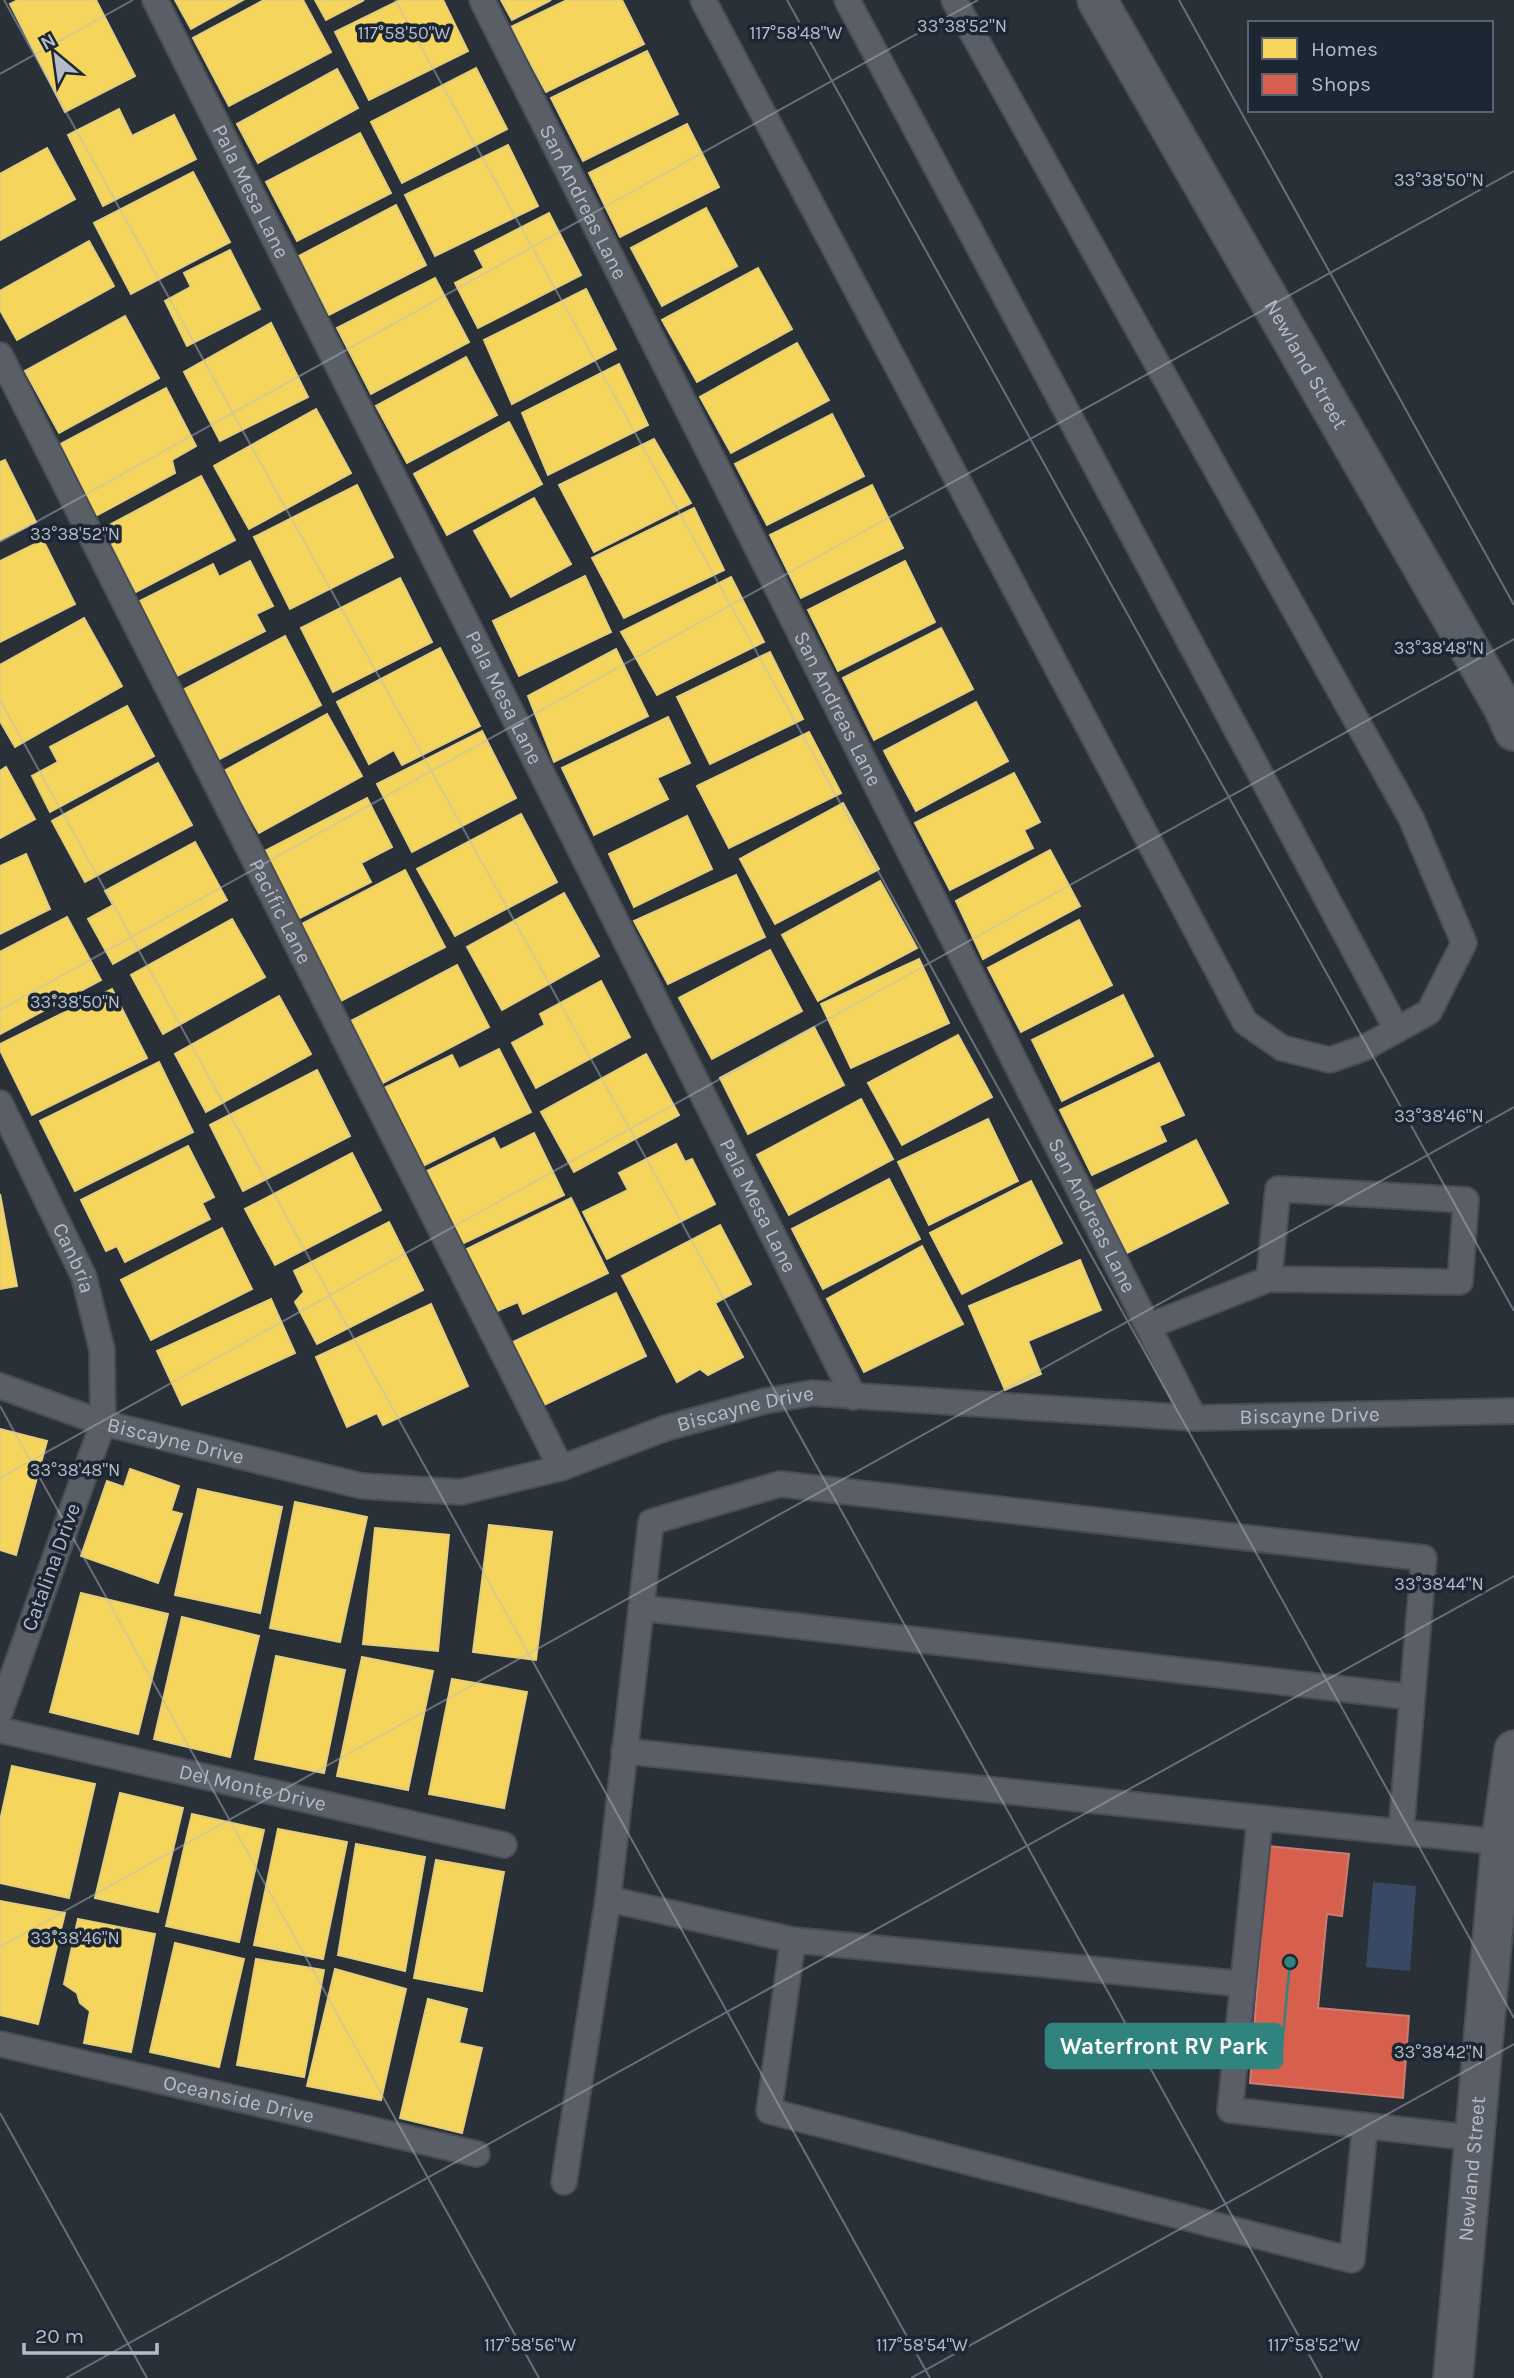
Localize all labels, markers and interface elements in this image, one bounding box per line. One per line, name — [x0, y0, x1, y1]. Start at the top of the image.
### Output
text: 33°38'52"N — [917, 15, 1007, 37]
north arrow — [21, 21, 91, 91]
legend — [1248, 21, 1493, 112]
text: 117°58'50"W — [358, 22, 450, 44]
text: 117°58'48"W — [750, 22, 842, 44]
text: N — [37, 29, 60, 55]
text: Homes — [1311, 37, 1378, 61]
text: Shops — [1311, 72, 1371, 96]
street label: Pala Mesa Lane — [207, 120, 294, 262]
street label: San Andreas Lane — [535, 121, 632, 283]
text: 33°38'50"N — [1394, 169, 1484, 191]
street label: Newland Street — [1259, 295, 1353, 433]
text: 33°38'52"N — [30, 523, 120, 545]
street label: Pala Mesa Lane — [460, 627, 548, 769]
street label: San Andreas Lane — [789, 627, 887, 790]
text: 33°38'48"N — [1394, 637, 1484, 659]
street label: Pacific Lane — [244, 855, 317, 968]
text: 33°38'50"N — [30, 991, 120, 1013]
text: 33°38'46"N — [1394, 1105, 1484, 1127]
street label: San Andreas Lane — [1043, 1134, 1141, 1297]
street label: Pala Mesa Lane — [715, 1135, 802, 1276]
street label: Canbria — [48, 1219, 100, 1296]
street label: Biscayne Drive — [674, 1381, 815, 1437]
street label: Biscayne Drive — [1239, 1402, 1380, 1429]
street label: Biscayne Drive — [105, 1412, 246, 1469]
text: 33°38'48"N — [30, 1459, 120, 1481]
street label: Catalina Drive — [17, 1500, 85, 1634]
text: 33°38'44"N — [1394, 1573, 1484, 1595]
street label: Del Monte Drive — [177, 1759, 328, 1816]
text: 33°38'46"N — [30, 1927, 120, 1949]
callout: Waterfront RV Park — [1046, 2024, 1282, 2068]
text: Waterfront RV Park — [1060, 2033, 1269, 2060]
text: 33°38'42"N — [1394, 2041, 1484, 2063]
street label: Oceanside Drive — [161, 2070, 317, 2128]
street label: Newland Street — [1453, 2095, 1490, 2242]
scale bar — [24, 2312, 158, 2356]
text: 20 m — [35, 2324, 84, 2348]
text: 117°58'56"W — [484, 2334, 576, 2356]
text: 117°58'54"W — [876, 2334, 968, 2356]
text: 117°58'52"W — [1268, 2334, 1360, 2356]

